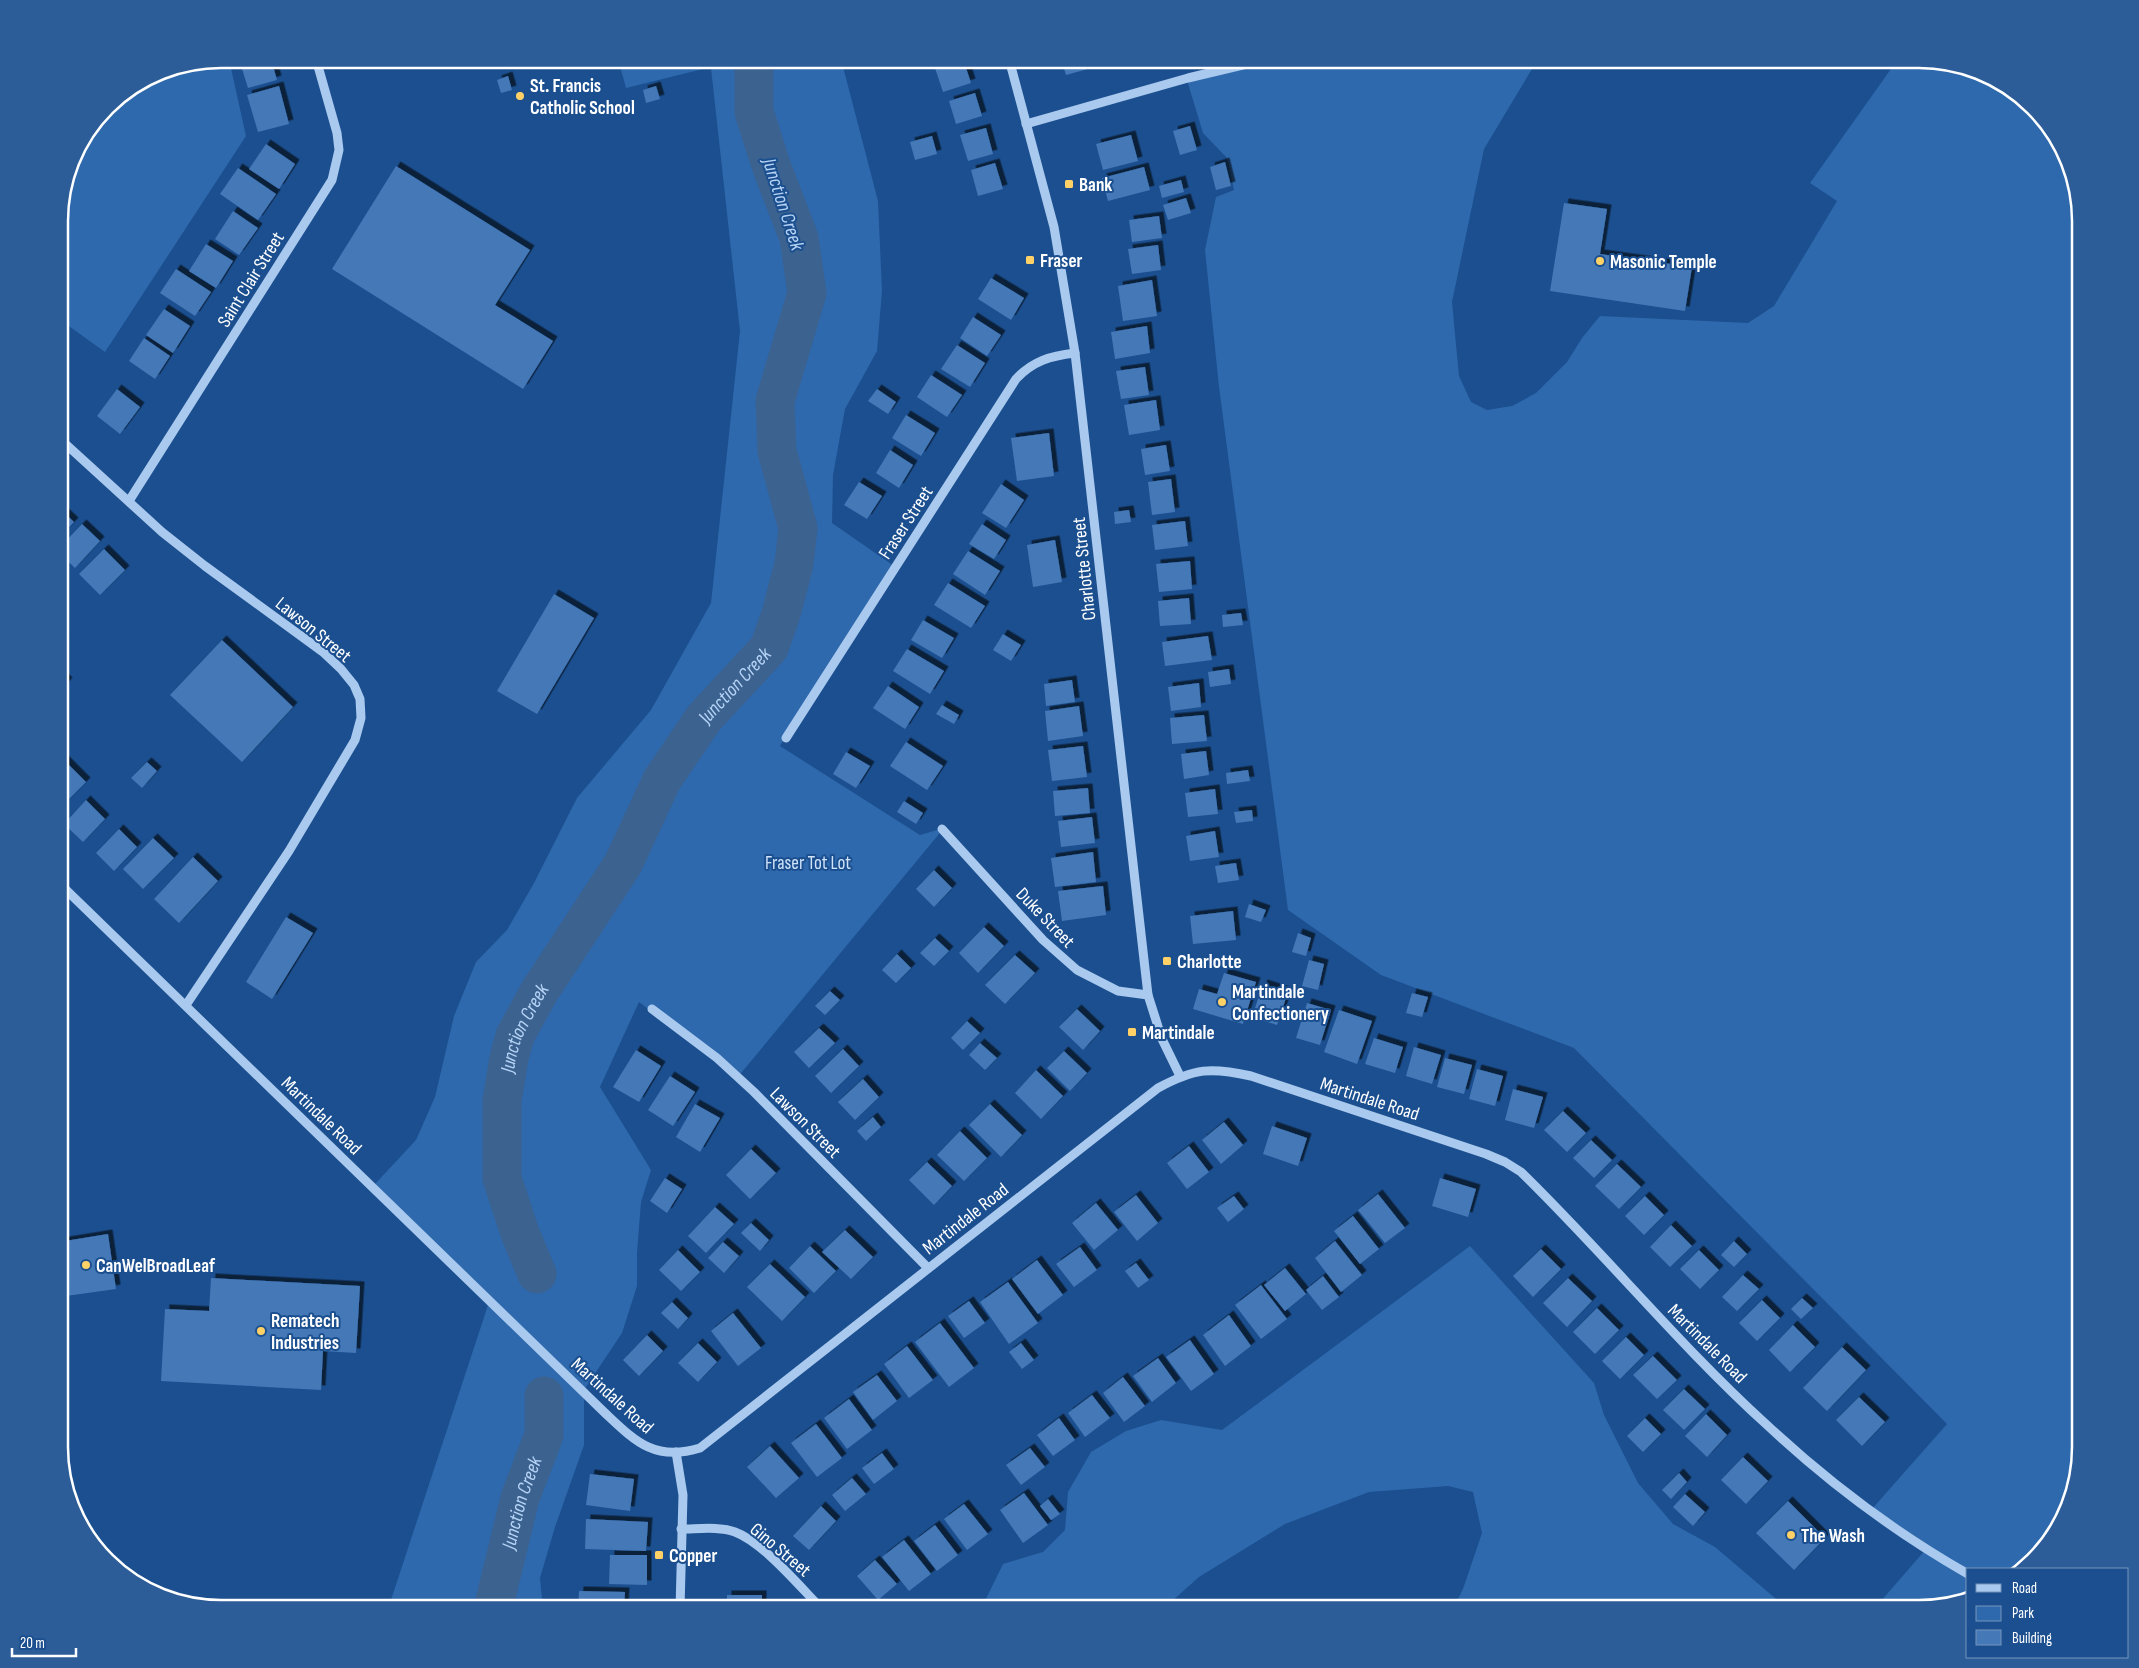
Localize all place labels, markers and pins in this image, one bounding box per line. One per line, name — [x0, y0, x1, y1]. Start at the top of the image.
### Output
place label: St. Francis Catholic School — [530, 75, 635, 120]
marker: St. Francis Catholic School — [514, 90, 526, 102]
place label: Bank — [1079, 174, 1112, 197]
marker: Bank — [1063, 178, 1075, 190]
place label: Fraser — [1040, 250, 1083, 273]
place label: Masonic Temple — [1610, 251, 1717, 274]
marker: Fraser — [1024, 254, 1036, 266]
marker: Masonic Temple — [1594, 255, 1606, 267]
place label: Charlotte — [1177, 951, 1242, 974]
marker: Charlotte — [1161, 955, 1173, 967]
place label: Martindale Confectionery — [1232, 981, 1329, 1026]
marker: Martindale Confectionery — [1216, 996, 1228, 1008]
place label: Martindale — [1142, 1022, 1215, 1045]
marker: Martindale — [1126, 1026, 1138, 1038]
place label: CanWelBroadLeaf — [96, 1255, 216, 1278]
marker: CanWelBroadLeaf — [80, 1259, 92, 1271]
place label: Rematech Industries — [271, 1310, 339, 1355]
marker: Rematech Industries — [255, 1325, 267, 1337]
place label: The Wash — [1801, 1525, 1865, 1548]
marker: The Wash — [1785, 1529, 1797, 1541]
place label: Copper — [669, 1545, 717, 1568]
marker: Copper — [653, 1549, 665, 1561]

